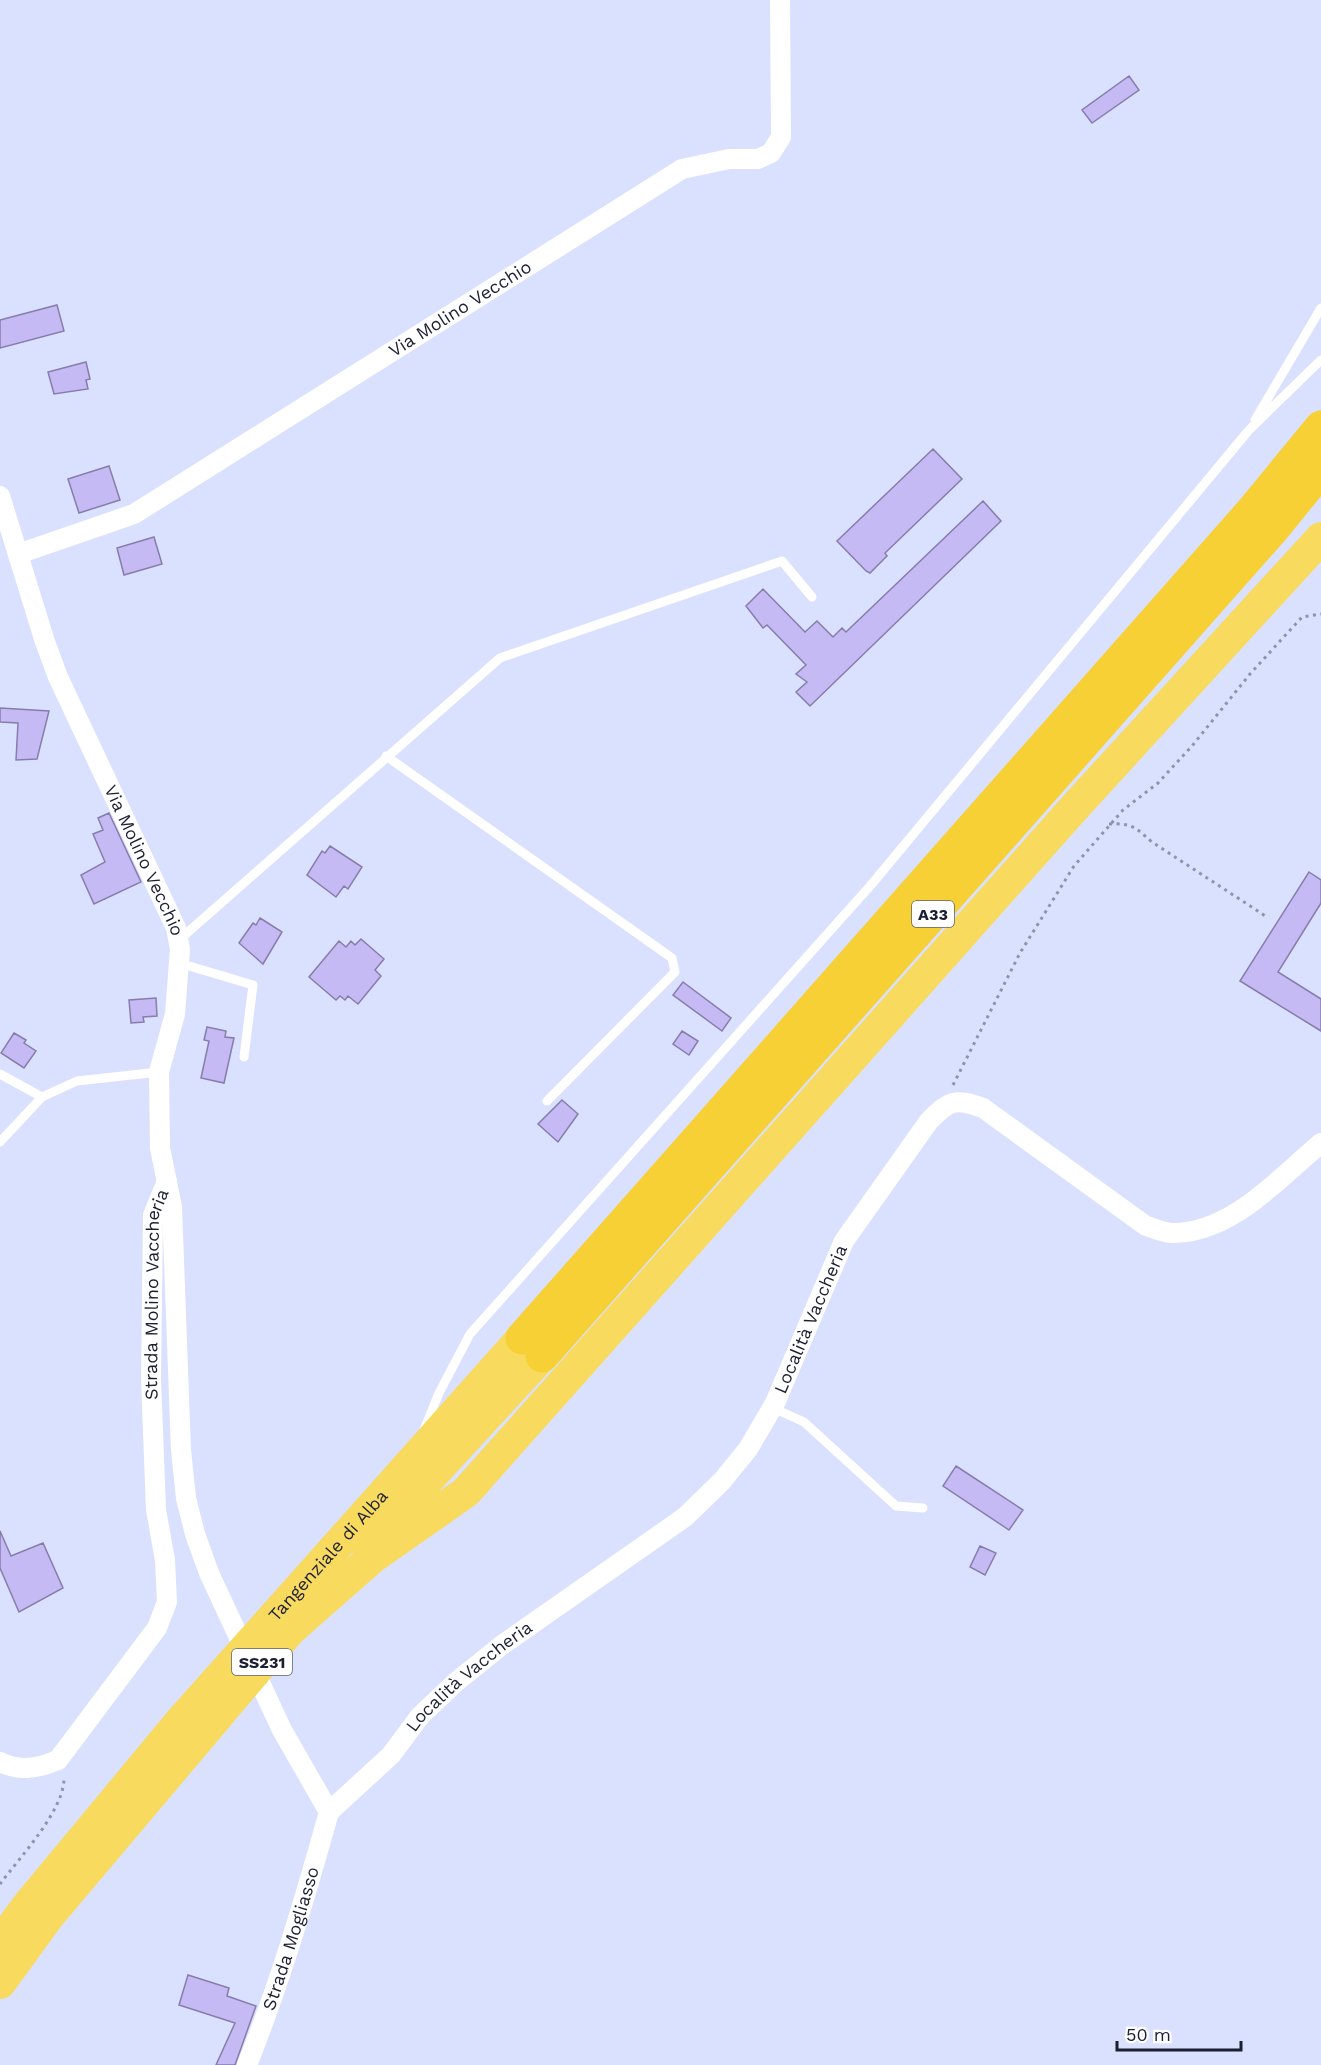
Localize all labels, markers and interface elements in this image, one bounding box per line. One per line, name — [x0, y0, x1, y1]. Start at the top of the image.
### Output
street label: Via Molino Vecchio — [385, 256, 535, 361]
street label: Via Molino Vecchio — [100, 782, 188, 937]
road number: A33 — [912, 901, 954, 927]
street label: Strada Molino Vaccheria — [140, 1186, 173, 1400]
street label: Località Vaccheria — [769, 1241, 851, 1397]
street label: Tangenziale di Alba — [264, 1485, 392, 1625]
street label: Località Vaccheria — [401, 1616, 536, 1735]
road number: SS231 — [232, 1649, 292, 1675]
street label: Strada Mogliasso — [258, 1864, 323, 2013]
scale bar — [1117, 2014, 1242, 2052]
text: 50 m — [1126, 2024, 1171, 2045]

